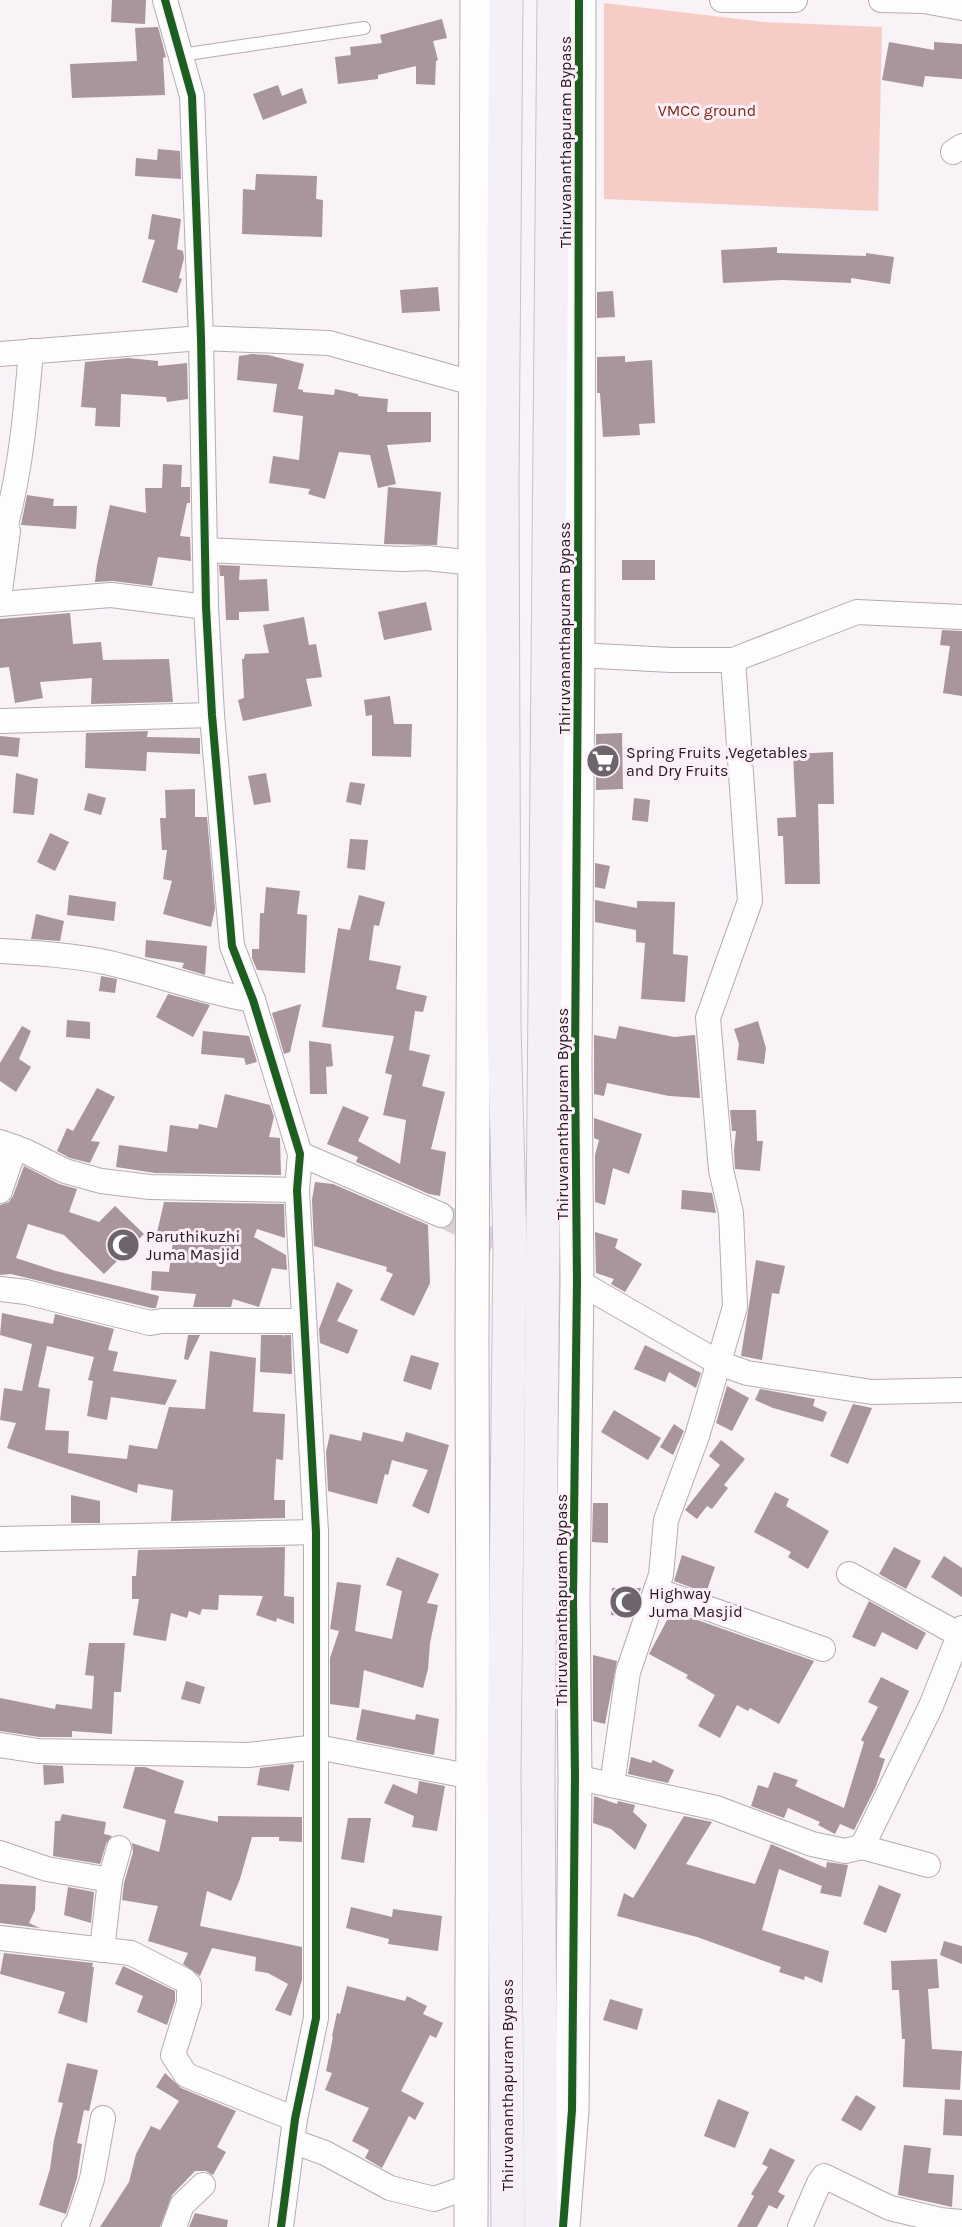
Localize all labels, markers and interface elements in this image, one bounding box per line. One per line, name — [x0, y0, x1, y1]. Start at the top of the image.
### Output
street label: Thiruvananthapuram Bypass — [556, 36, 575, 248]
park label: VMCC ground — [658, 101, 756, 120]
street label: Thiruvananthapuram Bypass — [555, 522, 574, 734]
supermarket icon: Spring Fruits ,Vegetables and Dry Fruits — [585, 743, 621, 779]
place label: Spring Fruits ,Vegetables and Dry Fruits — [626, 743, 808, 780]
street label: Thiruvananthapuram Bypass — [553, 1008, 572, 1220]
mosque icon: Paruthikuzhi Juma Masjid — [105, 1227, 141, 1263]
place label: Paruthikuzhi Juma Masjid — [146, 1227, 240, 1264]
street label: Thiruvananthapuram Bypass — [552, 1494, 571, 1706]
mosque icon: Highway Juma Masjid — [608, 1584, 644, 1620]
place label: Highway Juma Masjid — [649, 1584, 743, 1621]
street label: Thiruvananthapuram Bypass — [498, 1979, 517, 2191]

